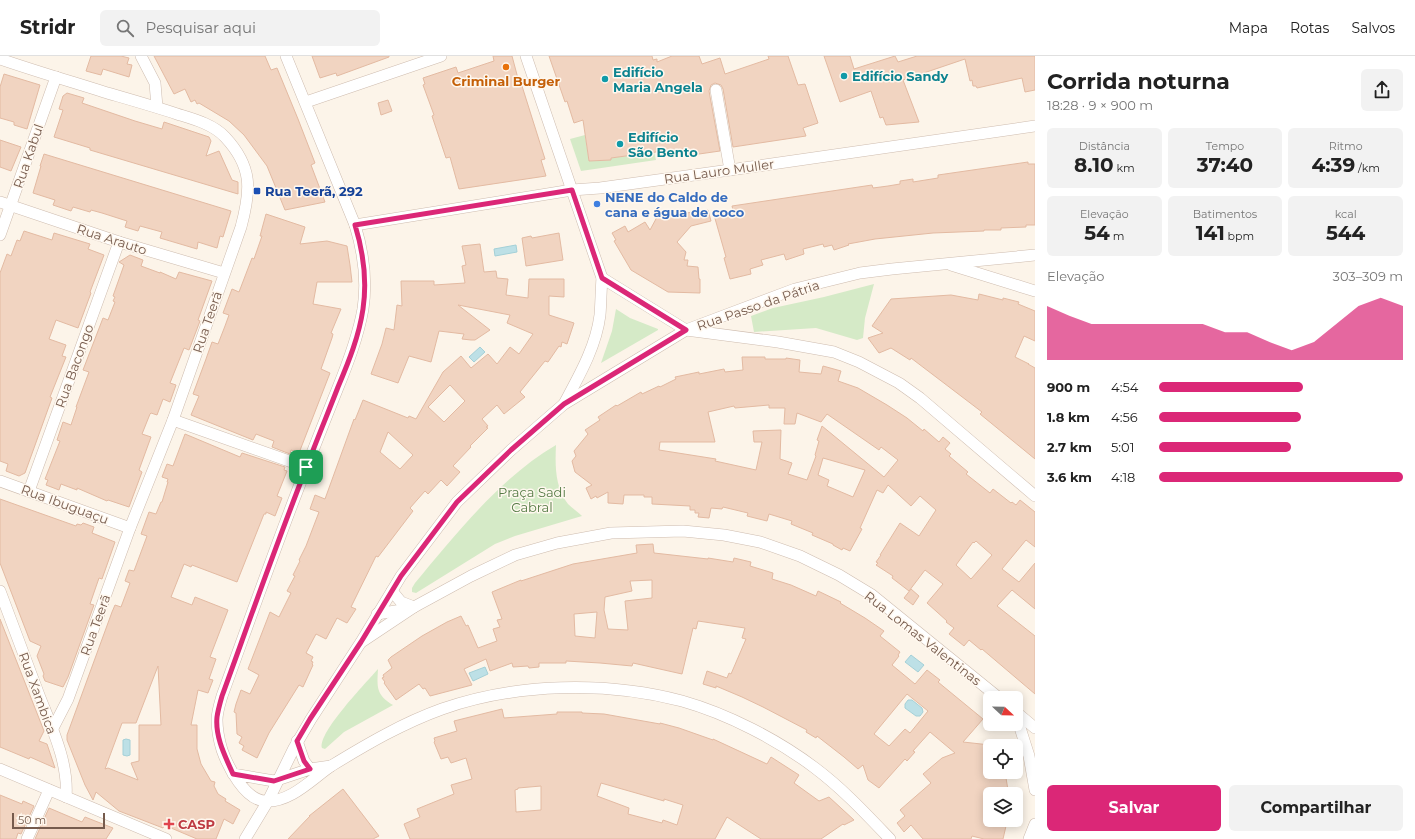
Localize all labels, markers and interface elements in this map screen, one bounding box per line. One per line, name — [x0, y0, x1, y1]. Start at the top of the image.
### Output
search box — [100, 10, 380, 46]
text: Stridr — [20, 16, 76, 39]
icon: search — [114, 17, 136, 39]
text: Pesquisar aqui — [146, 18, 256, 37]
text: Mapa — [1229, 19, 1268, 37]
text: Rotas — [1290, 19, 1329, 37]
text: Salvos — [1351, 19, 1395, 37]
marker: Criminal Burger — [501, 62, 511, 72]
place label: Edifício Maria Angela — [613, 64, 703, 95]
place label: Edifício Sandy — [852, 68, 949, 84]
text: Corrida noturna — [1047, 68, 1230, 95]
button: share — [1361, 69, 1403, 111]
marker: Edifício Sandy — [839, 71, 849, 81]
place label: Criminal Burger — [452, 73, 561, 89]
marker: Edifício Maria Angela — [600, 74, 610, 84]
text: 18:28 · 9 × 900 m — [1047, 97, 1153, 113]
street label: Rua Kabul — [10, 122, 46, 190]
place label: Edifício São Bento — [628, 129, 698, 160]
marker: Edifício São Bento — [615, 139, 625, 149]
text: Distância — [1079, 139, 1130, 153]
text: Tempo — [1206, 139, 1244, 153]
text: Ritmo — [1329, 139, 1363, 153]
text: 8.10 — [1074, 153, 1114, 177]
text: 37:40 — [1197, 153, 1253, 177]
text: 4:39 — [1311, 153, 1355, 177]
street label: Rua Lauro Muller — [663, 155, 775, 187]
text: km — [1114, 161, 1135, 175]
text: /km — [1355, 161, 1380, 175]
place label: Rua Teerã, 292 — [265, 183, 363, 199]
marker: Rua Teerã, 292 — [252, 186, 262, 196]
place label: NENE do Caldo de cana e água de coco — [605, 189, 745, 220]
marker: NENE do Caldo de cana e água de coco — [592, 199, 602, 209]
text: Elevação — [1080, 207, 1129, 221]
text: Batimentos — [1193, 207, 1257, 221]
text: kcal — [1335, 207, 1357, 221]
street label: Rua Arauto — [75, 220, 149, 258]
text: 54 — [1084, 221, 1110, 245]
text: 141 — [1196, 221, 1225, 245]
text: 544 — [1326, 221, 1365, 245]
text: m — [1110, 229, 1124, 243]
text: bpm — [1225, 229, 1254, 243]
text: Elevação — [1047, 268, 1105, 284]
text: 303–309 m — [1333, 268, 1403, 284]
street label: Rua Passo da Pátria — [695, 277, 821, 333]
street label: Rua Teerã — [189, 289, 225, 355]
street label: Rua Bacongo — [51, 322, 97, 410]
text: 900 m — [1047, 379, 1090, 395]
text: 4:54 — [1111, 379, 1138, 395]
text: 1.8 km — [1047, 409, 1090, 425]
text: 4:56 — [1111, 409, 1138, 425]
text: 2.7 km — [1047, 439, 1092, 455]
text: 5:01 — [1111, 439, 1134, 455]
pin — [289, 450, 323, 484]
icon: arrive — [295, 456, 317, 478]
text: 3.6 km — [1047, 469, 1092, 485]
text: 4:18 — [1111, 469, 1135, 485]
street label: Rua Ibuguaçu — [19, 481, 111, 527]
park label: Praça Sadi Cabral — [498, 484, 566, 515]
street label: Rua Lomas Valentinas — [861, 587, 985, 689]
street label: Rua Teerã — [77, 592, 113, 658]
street label: Rua Xambica — [16, 650, 60, 736]
north arrow — [983, 691, 1023, 731]
map controls — [983, 691, 1023, 827]
button: locate — [983, 739, 1023, 779]
button: Salvar — [1047, 785, 1221, 831]
button: Compartilhar — [1229, 785, 1403, 831]
button: layers — [983, 787, 1023, 827]
scale bar — [12, 811, 105, 830]
text: 50 m — [18, 813, 46, 827]
place label: CASP — [178, 816, 215, 832]
marker: CASP — [163, 818, 175, 830]

